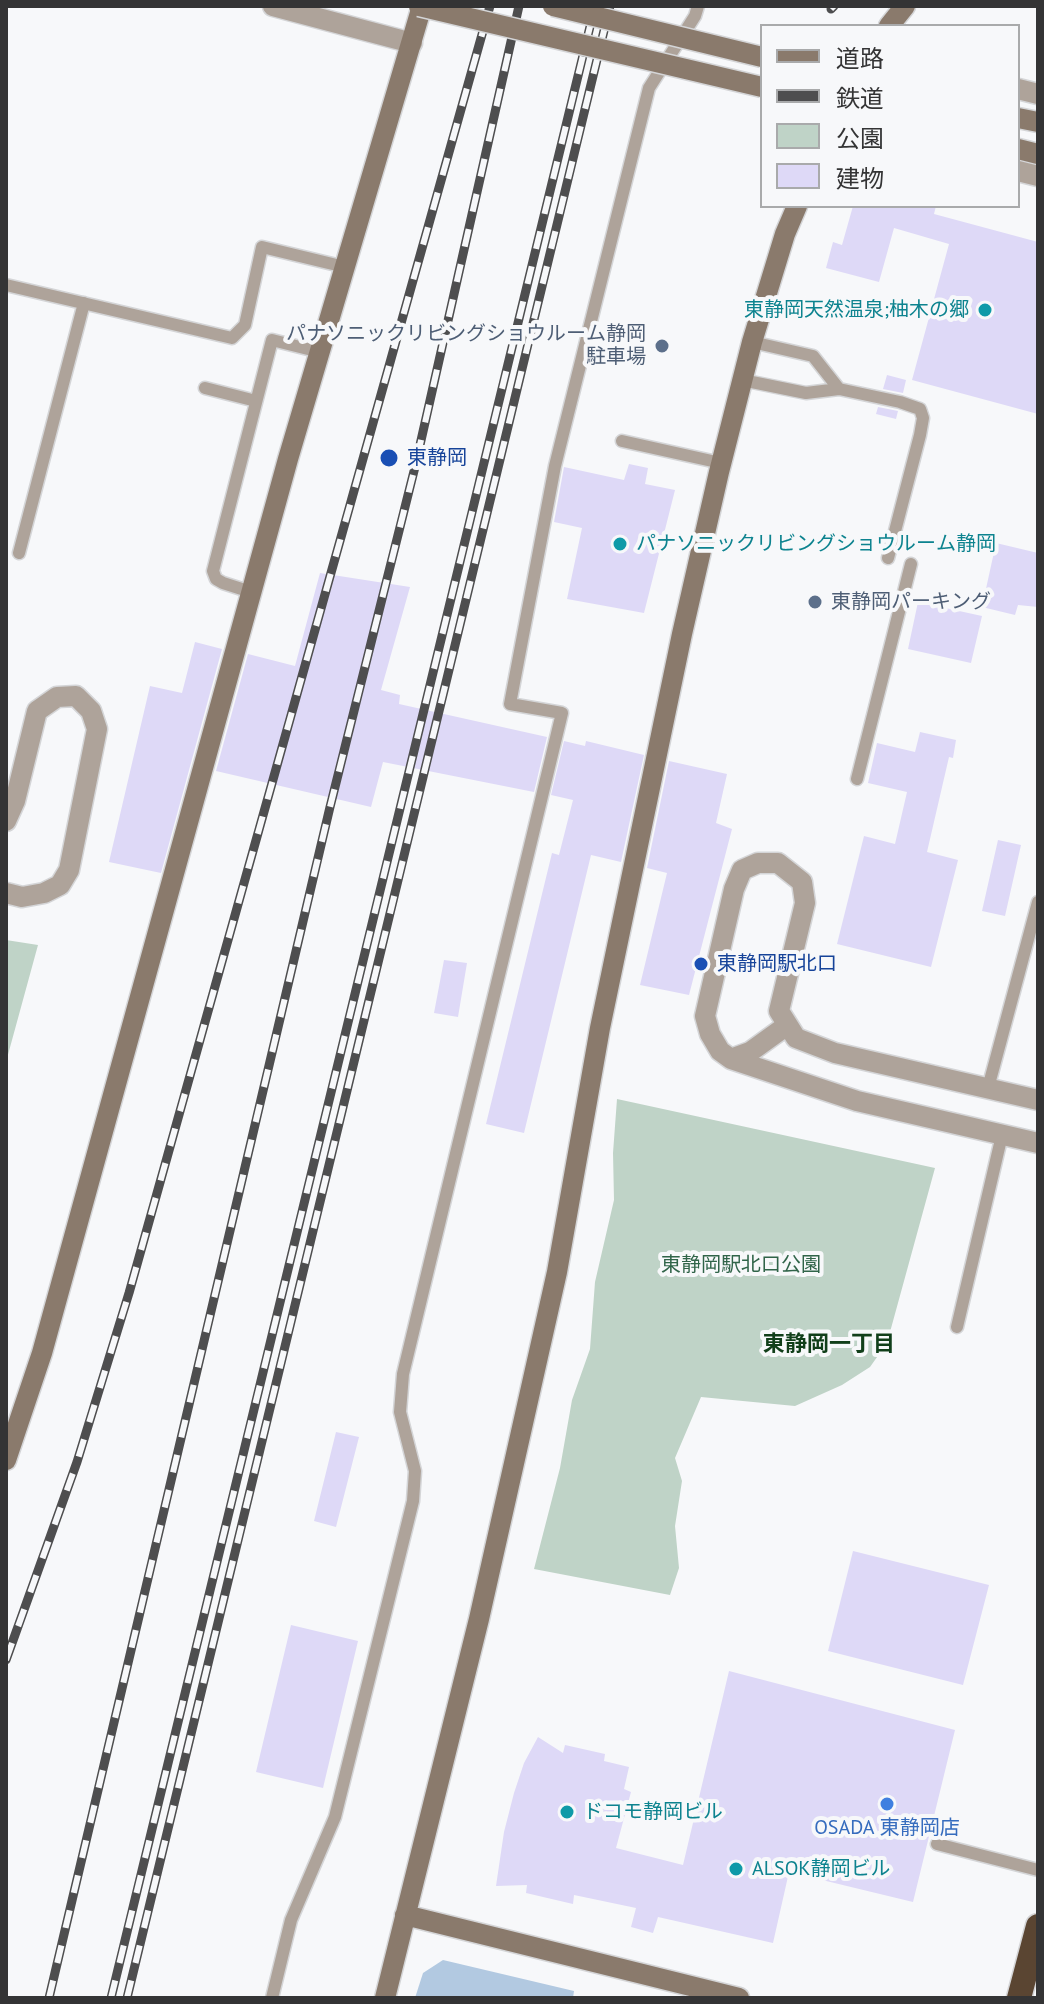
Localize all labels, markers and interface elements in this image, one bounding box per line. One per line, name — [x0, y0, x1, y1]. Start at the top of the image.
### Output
legend — [760, 24, 1020, 208]
text: 道路 — [836, 43, 884, 74]
text: 鉄道 — [836, 83, 884, 114]
text: 公園 — [836, 123, 884, 154]
text: 建物 — [836, 163, 884, 194]
place label: 東静岡天然温泉;柚木の郷 — [744, 298, 969, 322]
marker: 東静岡天然温泉;柚木の郷 — [976, 301, 994, 319]
place label: パナソニックリビングショウルーム静岡 駐車場 — [286, 322, 646, 369]
marker: パナソニックリビングショウルーム静岡 駐車場 — [653, 337, 671, 355]
place label: 東静岡 — [407, 446, 467, 470]
marker: 東静岡 — [378, 447, 400, 469]
place label: パナソニックリビングショウルーム静岡 — [636, 532, 996, 556]
marker: パナソニックリビングショウルーム静岡 — [611, 535, 629, 553]
place label: 東静岡パーキング — [831, 590, 991, 614]
marker: 東静岡パーキング — [806, 593, 824, 611]
place label: 東静岡駅北口 — [717, 952, 837, 976]
marker: 東静岡駅北口 — [692, 955, 710, 973]
park label: 東静岡駅北口公園 — [661, 1253, 821, 1277]
district label: 東静岡一丁目 — [763, 1332, 895, 1358]
marker: OSADA 東静岡店 — [878, 1795, 896, 1813]
place label: ドコモ静岡ビル — [583, 1800, 723, 1824]
marker: ドコモ静岡ビル — [558, 1803, 576, 1821]
place label: OSADA 東静岡店 — [814, 1816, 960, 1840]
place label: ALSOK静岡ビル — [752, 1857, 891, 1881]
marker: ALSOK静岡ビル — [727, 1860, 745, 1878]

